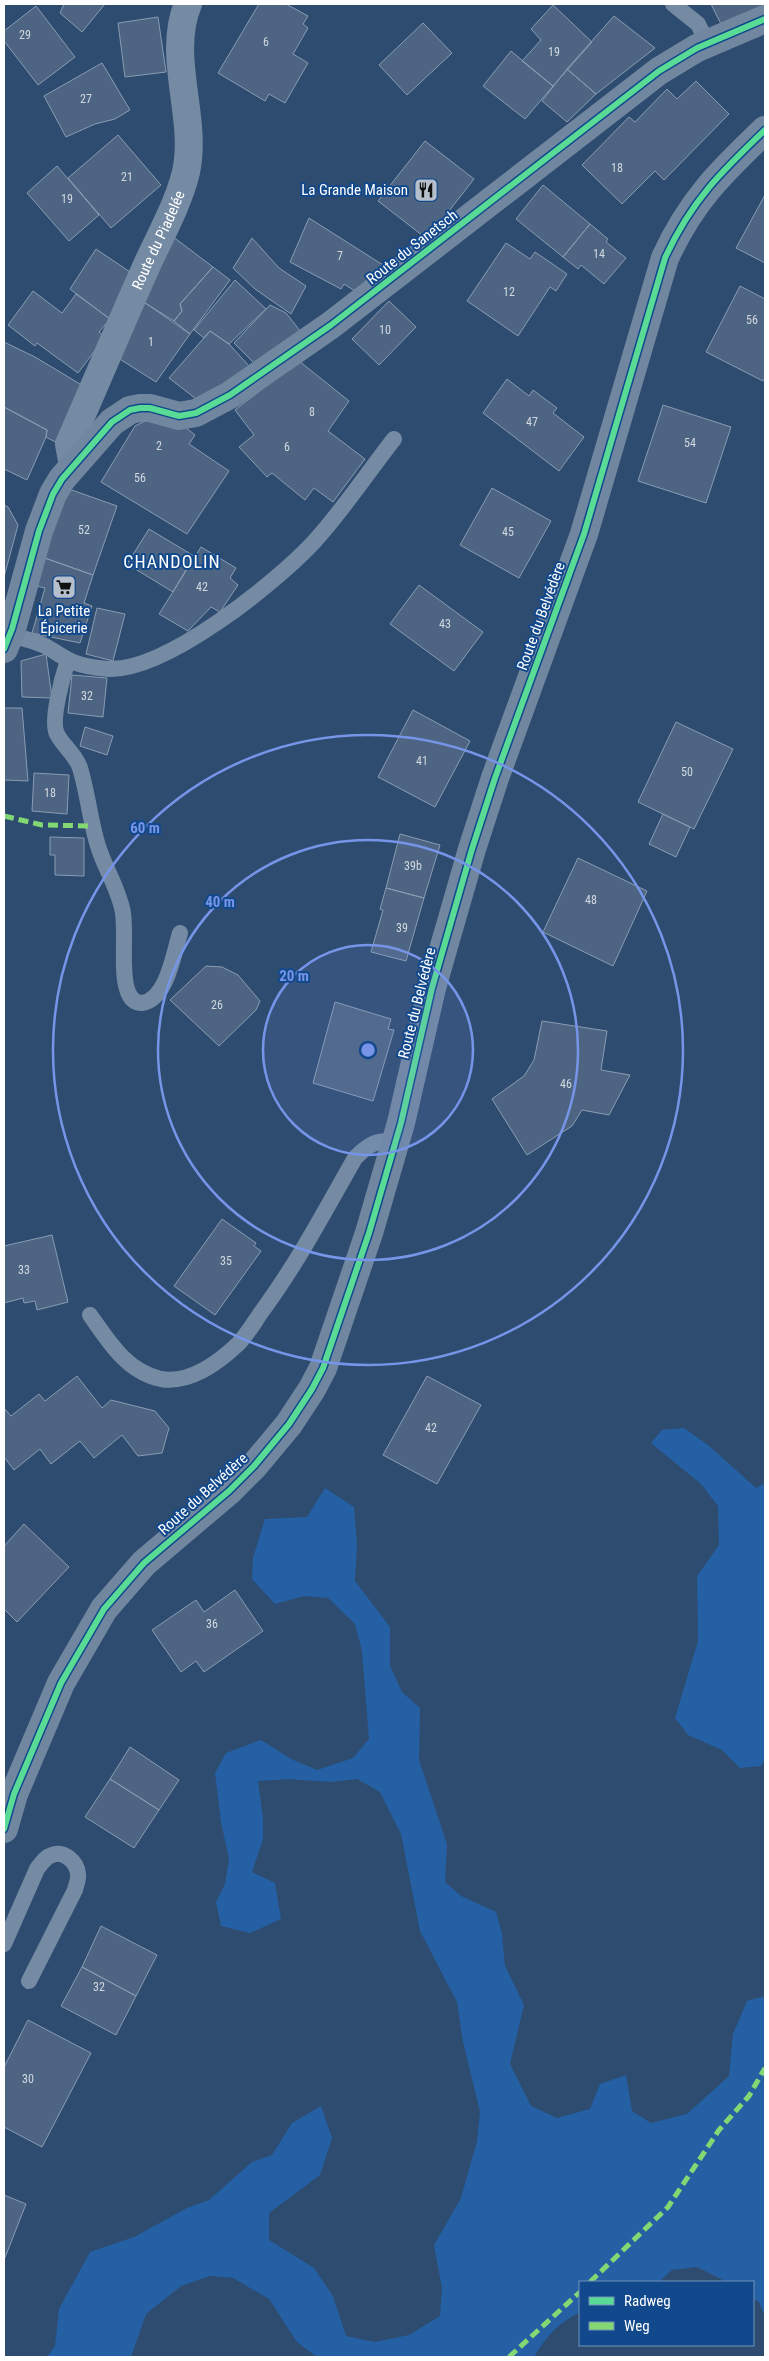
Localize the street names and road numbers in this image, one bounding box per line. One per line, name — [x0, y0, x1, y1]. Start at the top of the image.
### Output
street label: Route du Piadelée — [128, 188, 189, 292]
street label: Route du Sanetsch — [363, 206, 461, 288]
street label: Route du Belvédère — [513, 559, 569, 673]
street label: Route du Belvédère — [395, 946, 439, 1060]
street label: Route du Belvédère — [155, 1449, 251, 1539]

